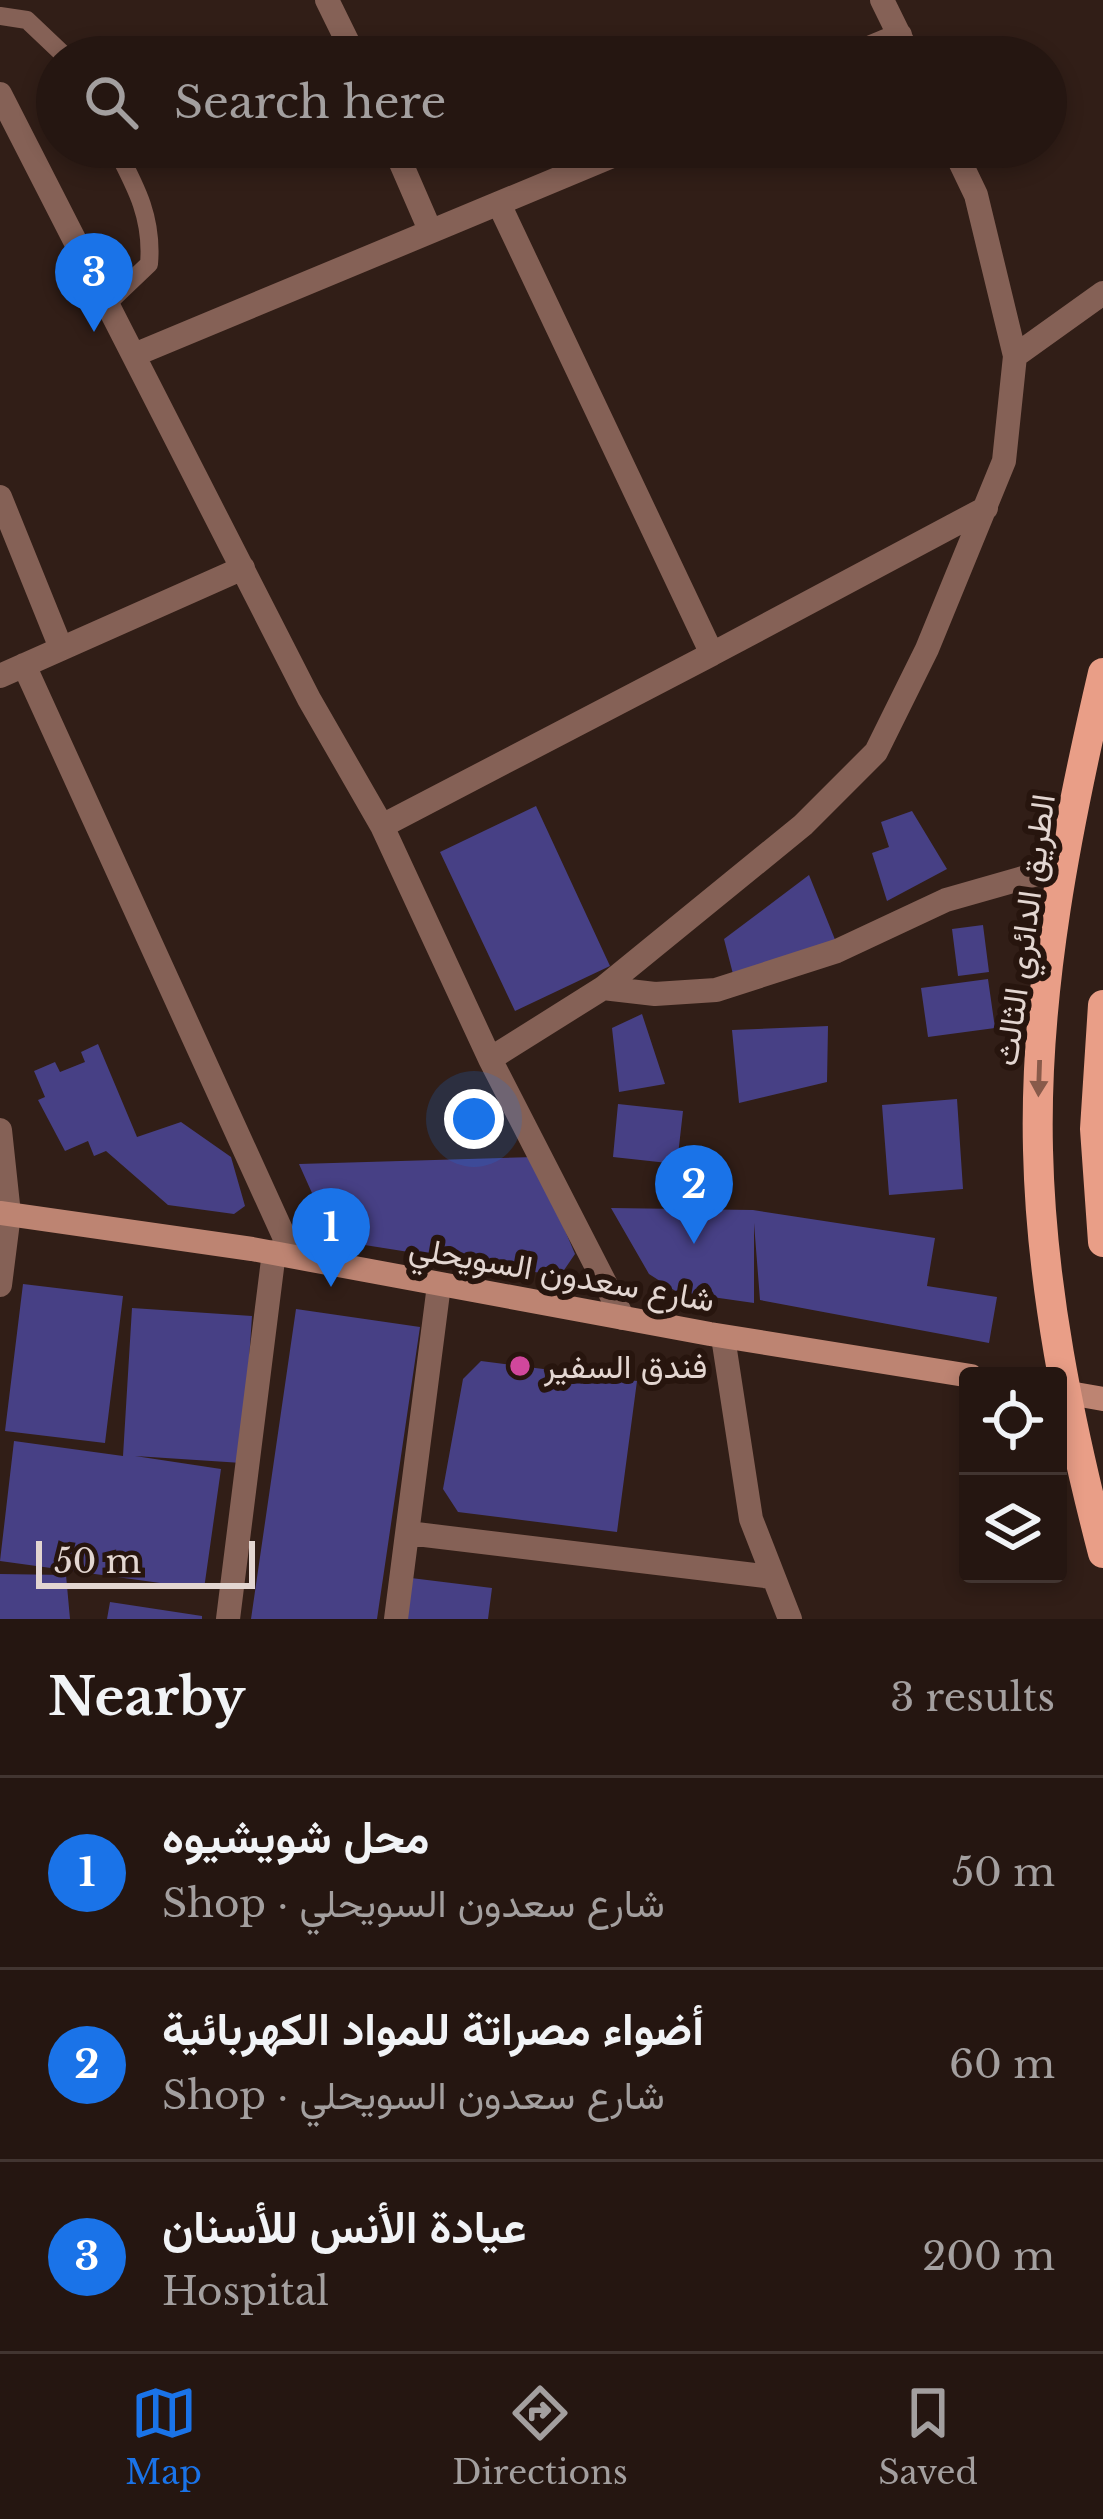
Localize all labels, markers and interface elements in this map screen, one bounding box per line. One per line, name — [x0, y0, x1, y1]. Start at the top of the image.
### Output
search box — [36, 36, 1067, 168]
icon: search — [78, 69, 144, 135]
text: Search here — [174, 74, 446, 130]
pin: 3 — [55, 233, 133, 332]
street label: الطريق الدائري الثالث — [985, 792, 1070, 1069]
one-way arrow — [1030, 1060, 1049, 1098]
your location — [444, 1089, 504, 1149]
pin: 2 — [655, 1145, 733, 1244]
pin: 1 — [292, 1188, 370, 1287]
street label: شارع سعدون السويحلي — [405, 1226, 718, 1326]
place label: فندق السفير — [543, 1346, 707, 1387]
marker: فندق السفير — [507, 1353, 533, 1379]
map controls — [959, 1367, 1067, 1583]
button: locate — [959, 1367, 1067, 1475]
button: layers — [959, 1475, 1067, 1583]
scale bar — [36, 1535, 255, 1588]
text: 50 m — [54, 1541, 141, 1582]
text: Nearby — [48, 1666, 245, 1729]
text: 3 results — [890, 1673, 1055, 1722]
text: محل شويشيوه — [162, 1809, 429, 1865]
text: 1 — [78, 1848, 96, 1897]
text: 50 m — [952, 1848, 1055, 1897]
text: Shop · شارع سعدون السويحلي — [162, 1879, 665, 1928]
text: أضواء مصراتة للمواد الكهربائية — [162, 2001, 704, 2057]
text: 2 — [74, 2040, 100, 2089]
text: 60 m — [949, 2040, 1055, 2089]
text: Shop · شارع سعدون السويحلي — [162, 2071, 665, 2120]
text: عيادة الأنس للأسنان — [162, 2199, 526, 2255]
text: 3 — [75, 2232, 99, 2281]
text: 200 m — [922, 2232, 1055, 2281]
text: Hospital — [162, 2267, 329, 2316]
tab: Map — [125, 2380, 202, 2493]
tab: Directions — [452, 2380, 628, 2493]
tab: Saved — [878, 2380, 978, 2493]

